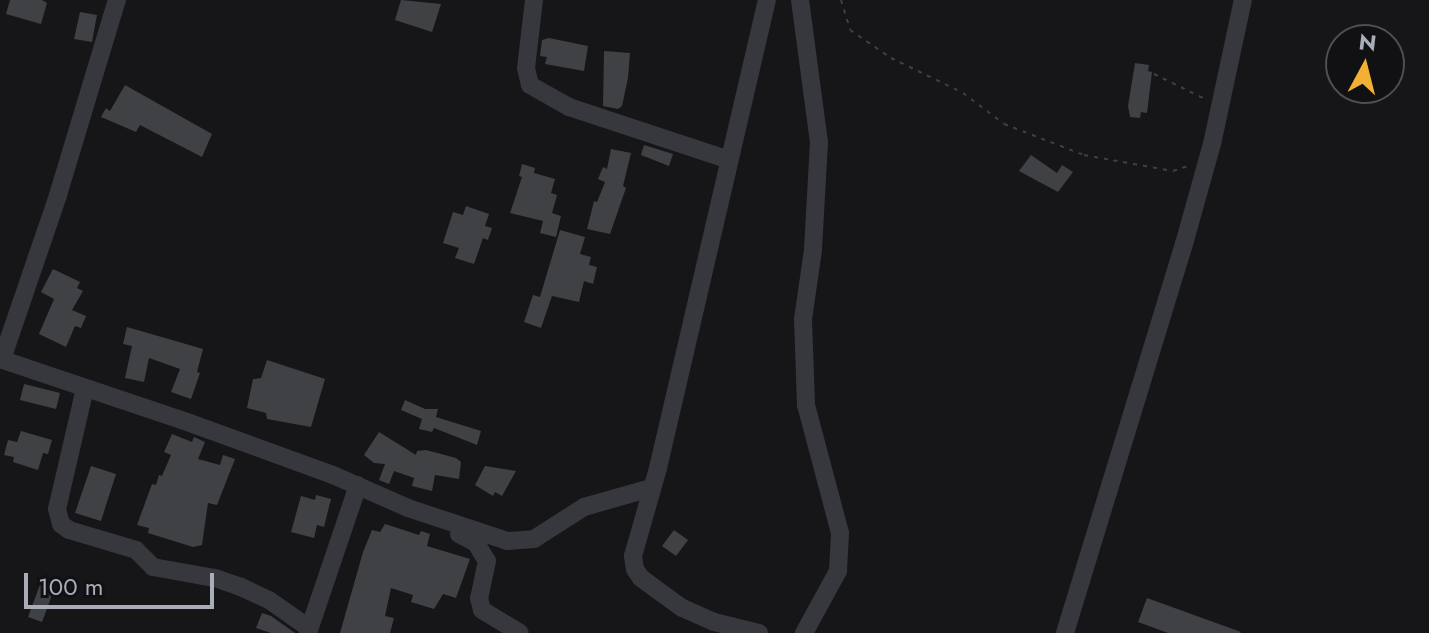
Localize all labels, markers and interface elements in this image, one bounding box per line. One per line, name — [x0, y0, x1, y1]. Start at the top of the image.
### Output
north arrow — [1325, 24, 1405, 104]
text: N — [1357, 25, 1378, 59]
scale bar — [28, 557, 218, 607]
text: 100 m — [38, 569, 104, 604]

